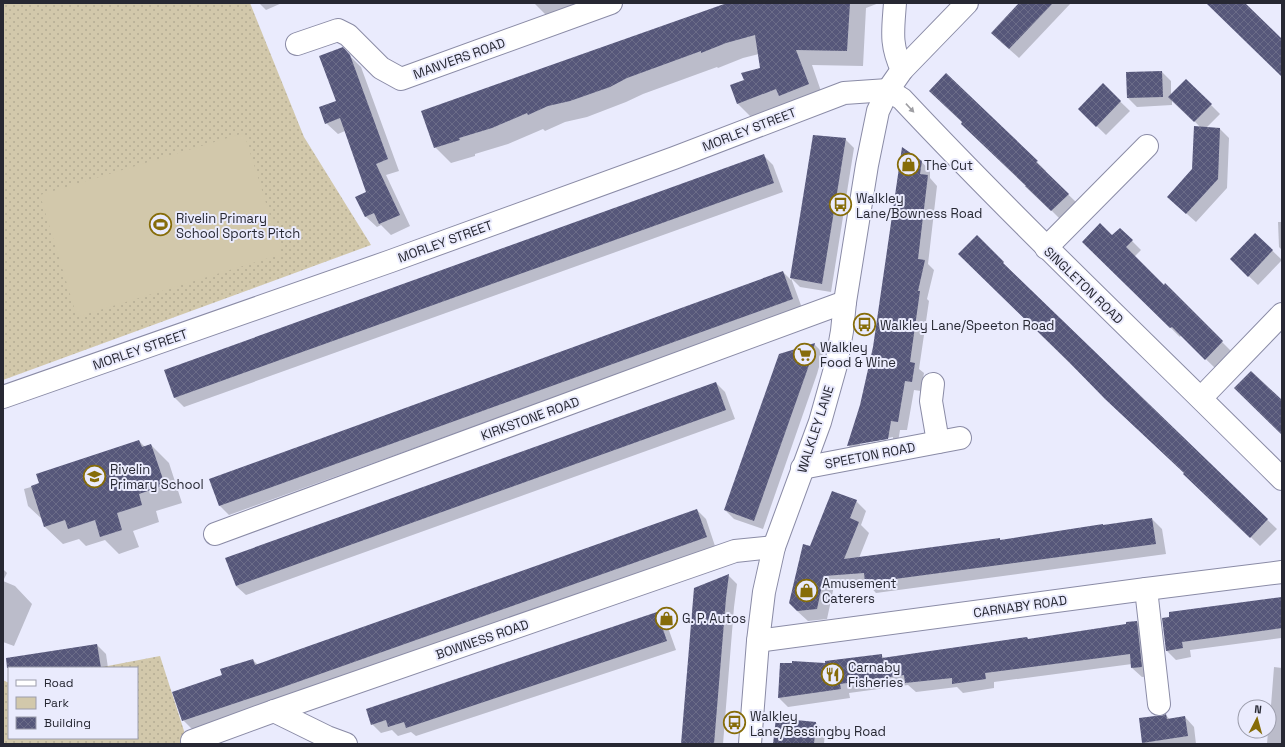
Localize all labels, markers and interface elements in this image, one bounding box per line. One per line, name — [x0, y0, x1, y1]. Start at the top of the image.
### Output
street label: MANVERS ROAD — [411, 34, 507, 83]
one-way arrow — [905, 103, 915, 113]
street label: MORLEY STREET — [700, 104, 799, 155]
shop icon: The Cut — [896, 152, 922, 178]
place label: The Cut — [924, 157, 973, 174]
place label: Walkley Lane/Bowness Road — [856, 190, 982, 222]
bus stop icon: Walkley Lane/Bowness Road — [827, 192, 853, 218]
place label: Rivelin Primary School Sports Pitch — [176, 210, 300, 242]
sports icon: Rivelin Primary School Sports Pitch — [148, 212, 174, 238]
street label: MORLEY STREET — [396, 216, 495, 266]
street label: SINGLETON ROAD — [1040, 243, 1127, 328]
bus stop icon: Walkley Lane/Speeton Road — [851, 312, 877, 338]
place label: Walkley Lane/Speeton Road — [880, 317, 1054, 334]
street label: MORLEY STREET — [90, 325, 190, 374]
place label: Walkley Food & Wine — [820, 339, 896, 371]
supermarket icon: Walkley Food & Wine — [791, 341, 817, 367]
street label: WALKLEY LANE — [793, 383, 838, 475]
street label: KIRKSTONE ROAD — [479, 393, 582, 444]
street label: SPEETON ROAD — [823, 438, 917, 473]
place label: Rivelin Primary School — [110, 461, 204, 493]
school or university icon: Rivelin Primary School — [82, 463, 108, 489]
place label: Amusement Caterers — [822, 575, 896, 607]
shop icon: Amusement Caterers — [794, 577, 820, 603]
street label: CARNABY ROAD — [972, 591, 1068, 621]
shop icon: G. P. Autos — [653, 605, 679, 631]
place label: G. P. Autos — [682, 610, 746, 627]
street label: BOWNESS ROAD — [433, 616, 531, 663]
place label: Carnaby Fisheries — [848, 659, 904, 691]
restaurant icon: Carnaby Fisheries — [820, 661, 846, 687]
legend — [8, 667, 138, 739]
text: Road — [44, 675, 73, 691]
text: Park — [44, 695, 69, 711]
north arrow — [1237, 699, 1277, 739]
text: N — [1254, 702, 1262, 716]
place label: Walkley Lane/Bessingby Road — [750, 708, 886, 740]
bus stop icon: Walkley Lane/Bessingby Road — [722, 710, 748, 736]
text: Building — [44, 715, 91, 731]

